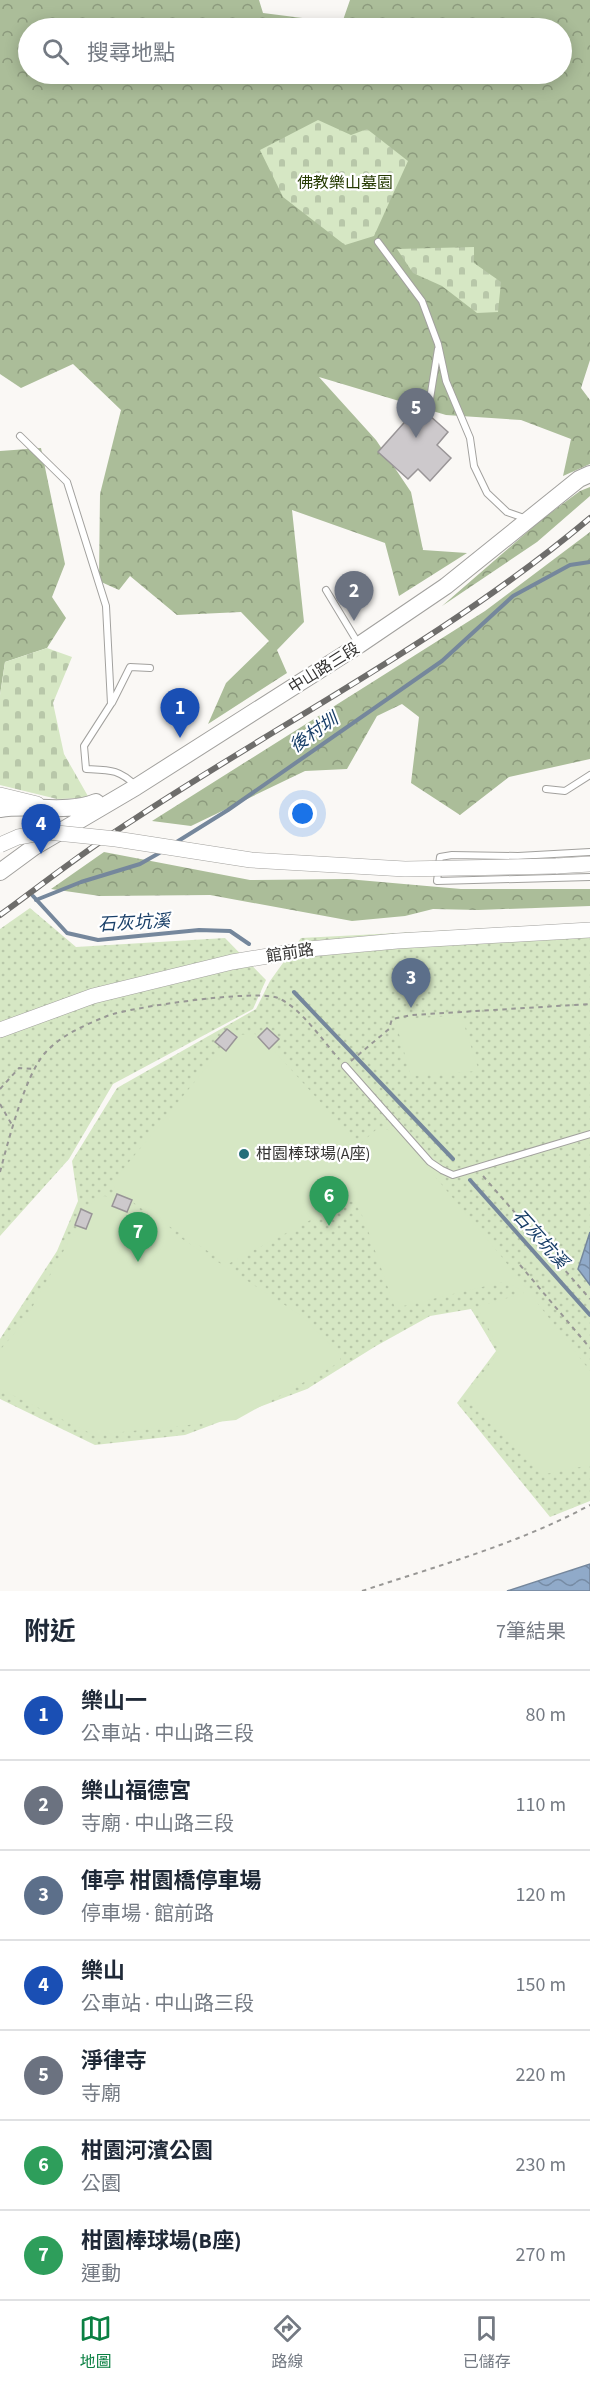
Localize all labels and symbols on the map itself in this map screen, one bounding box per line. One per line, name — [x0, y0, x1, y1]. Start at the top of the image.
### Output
park label: 佛教樂山墓園 — [297, 172, 393, 194]
pin: 5 — [396, 388, 436, 438]
pin: 2 — [334, 572, 374, 621]
street label: 中山路三段 — [284, 637, 364, 699]
pin: 1 — [160, 688, 200, 738]
water label: 後村圳 — [285, 706, 346, 759]
your location — [288, 799, 317, 828]
pin: 4 — [22, 804, 60, 854]
water label: 石灰坑溪 — [97, 908, 174, 937]
street label: 館前路 — [265, 938, 315, 968]
pin: 3 — [392, 958, 430, 1008]
place label: 柑園棒球場(A座) — [256, 1143, 370, 1165]
marker: 柑園棒球場(A座) — [237, 1147, 251, 1161]
pin: 6 — [310, 1176, 348, 1226]
water label: 石灰坑溪 — [507, 1204, 575, 1276]
pin: 7 — [118, 1212, 158, 1262]

